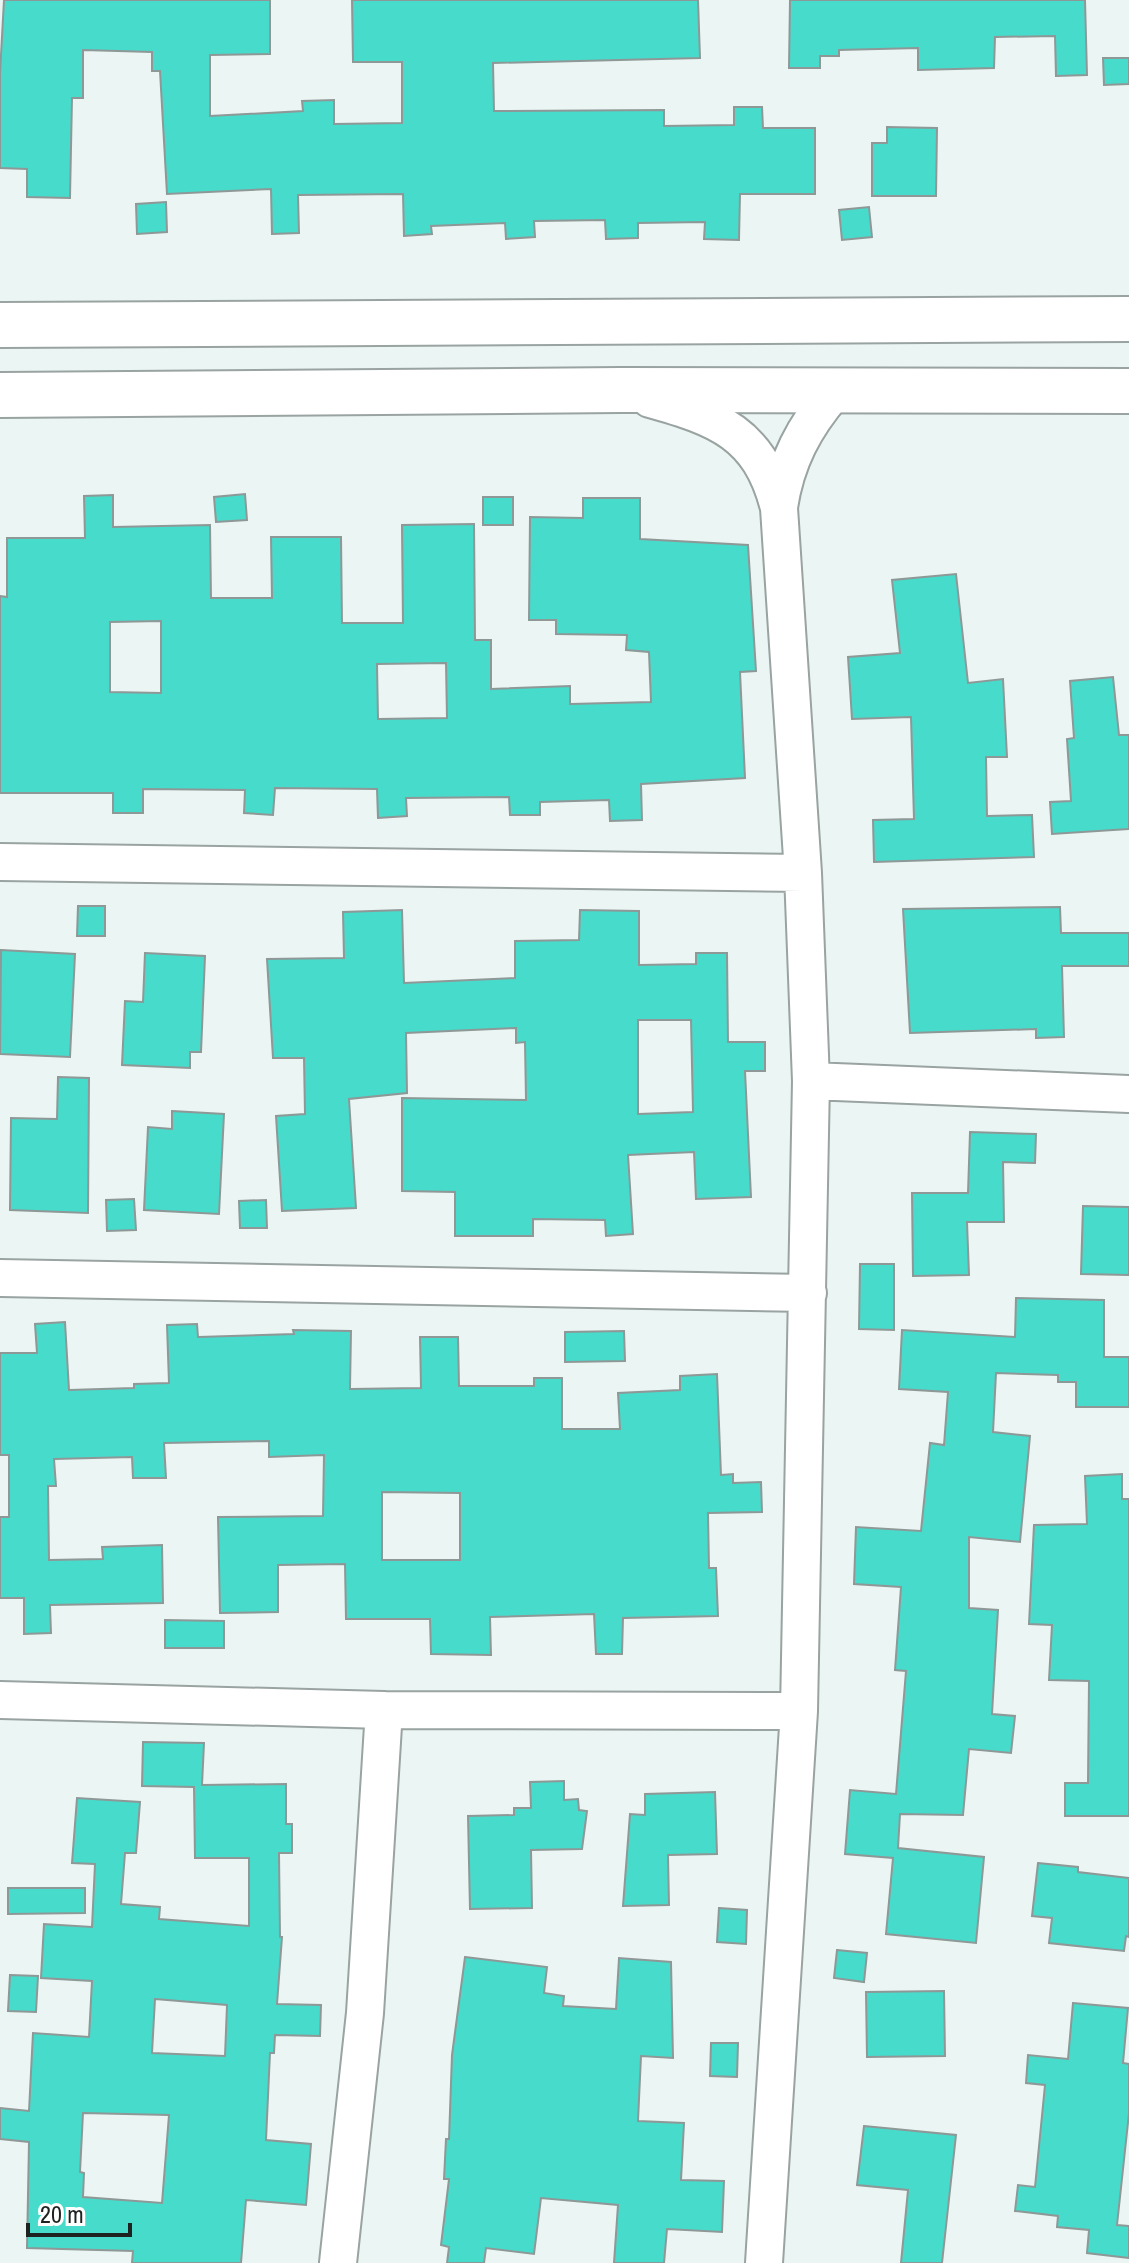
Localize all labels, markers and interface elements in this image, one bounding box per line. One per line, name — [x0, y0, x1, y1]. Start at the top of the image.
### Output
scale bar — [28, 2187, 130, 2237]
text: 20 m — [40, 2198, 84, 2230]

